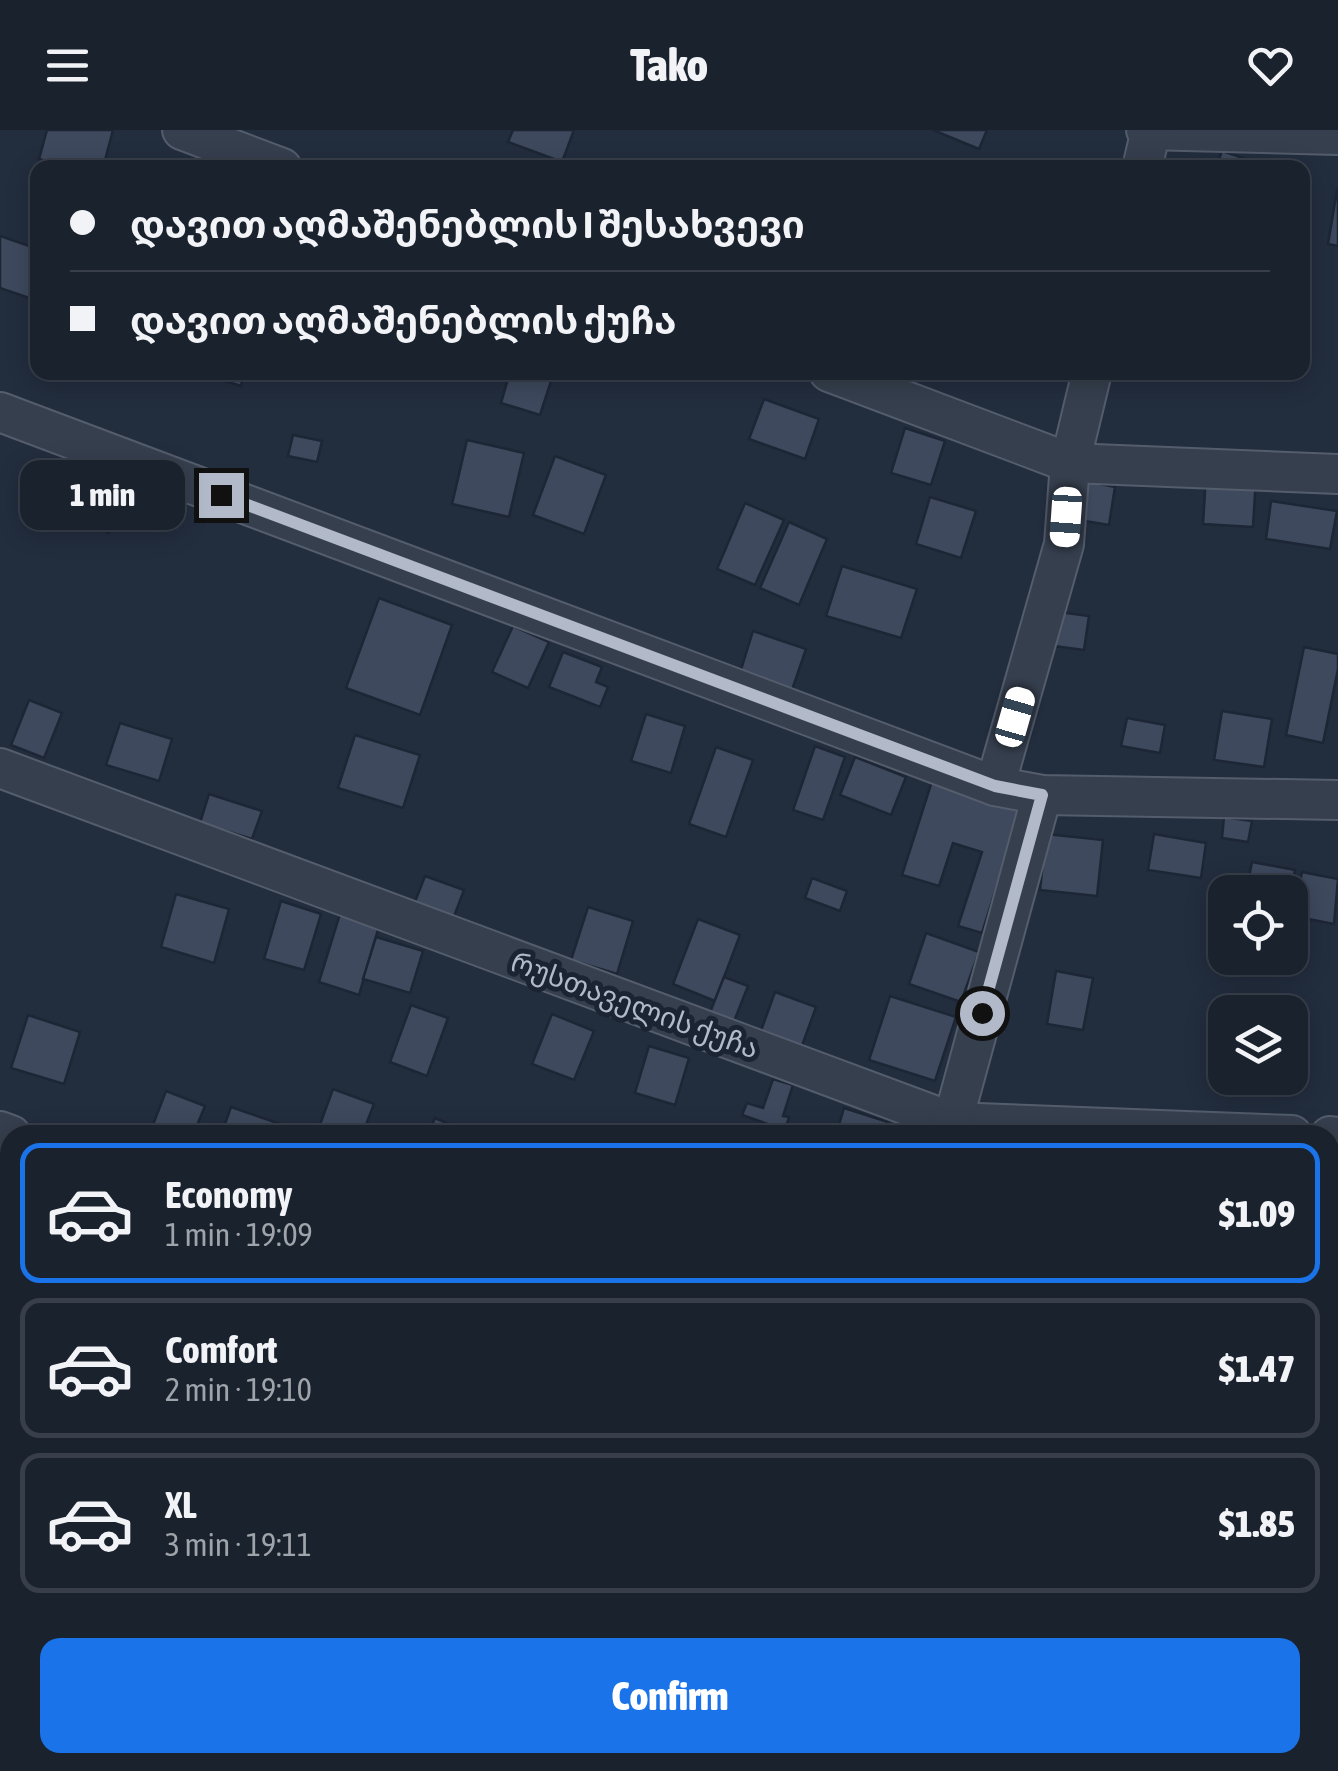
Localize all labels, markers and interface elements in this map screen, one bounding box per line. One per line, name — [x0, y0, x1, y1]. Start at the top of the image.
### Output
icon: menu — [40, 38, 95, 93]
icon: heart — [1243, 38, 1298, 93]
text: Tako — [630, 39, 708, 91]
text: დავით აღმაშენებლის I შესახვევი — [130, 203, 805, 246]
text: დავით აღმაშენებლის ქუჩა — [130, 299, 677, 342]
callout: 1 min — [21, 460, 186, 530]
route end — [199, 473, 244, 518]
text: 1 min — [70, 476, 135, 513]
car — [1049, 486, 1083, 548]
car — [992, 684, 1038, 750]
map controls — [1208, 875, 1308, 1095]
button: locate — [1208, 875, 1308, 975]
street label: რუსთაველის ქუჩა — [507, 945, 763, 1066]
route start — [960, 991, 1005, 1036]
button: layers — [1208, 995, 1308, 1095]
icon: car — [45, 1168, 135, 1258]
text: Economy — [165, 1173, 292, 1216]
text: $1.09 — [1219, 1192, 1295, 1235]
text: 1 min · 19:09 — [165, 1216, 312, 1253]
icon: car — [45, 1323, 135, 1413]
text: Comfort — [165, 1328, 277, 1371]
text: $1.47 — [1219, 1347, 1295, 1390]
text: 2 min · 19:10 — [165, 1371, 312, 1408]
icon: car — [45, 1478, 135, 1568]
text: XL — [165, 1483, 197, 1526]
text: $1.85 — [1219, 1502, 1295, 1545]
text: 3 min · 19:11 — [165, 1526, 312, 1563]
button: Confirm — [40, 1638, 1300, 1753]

